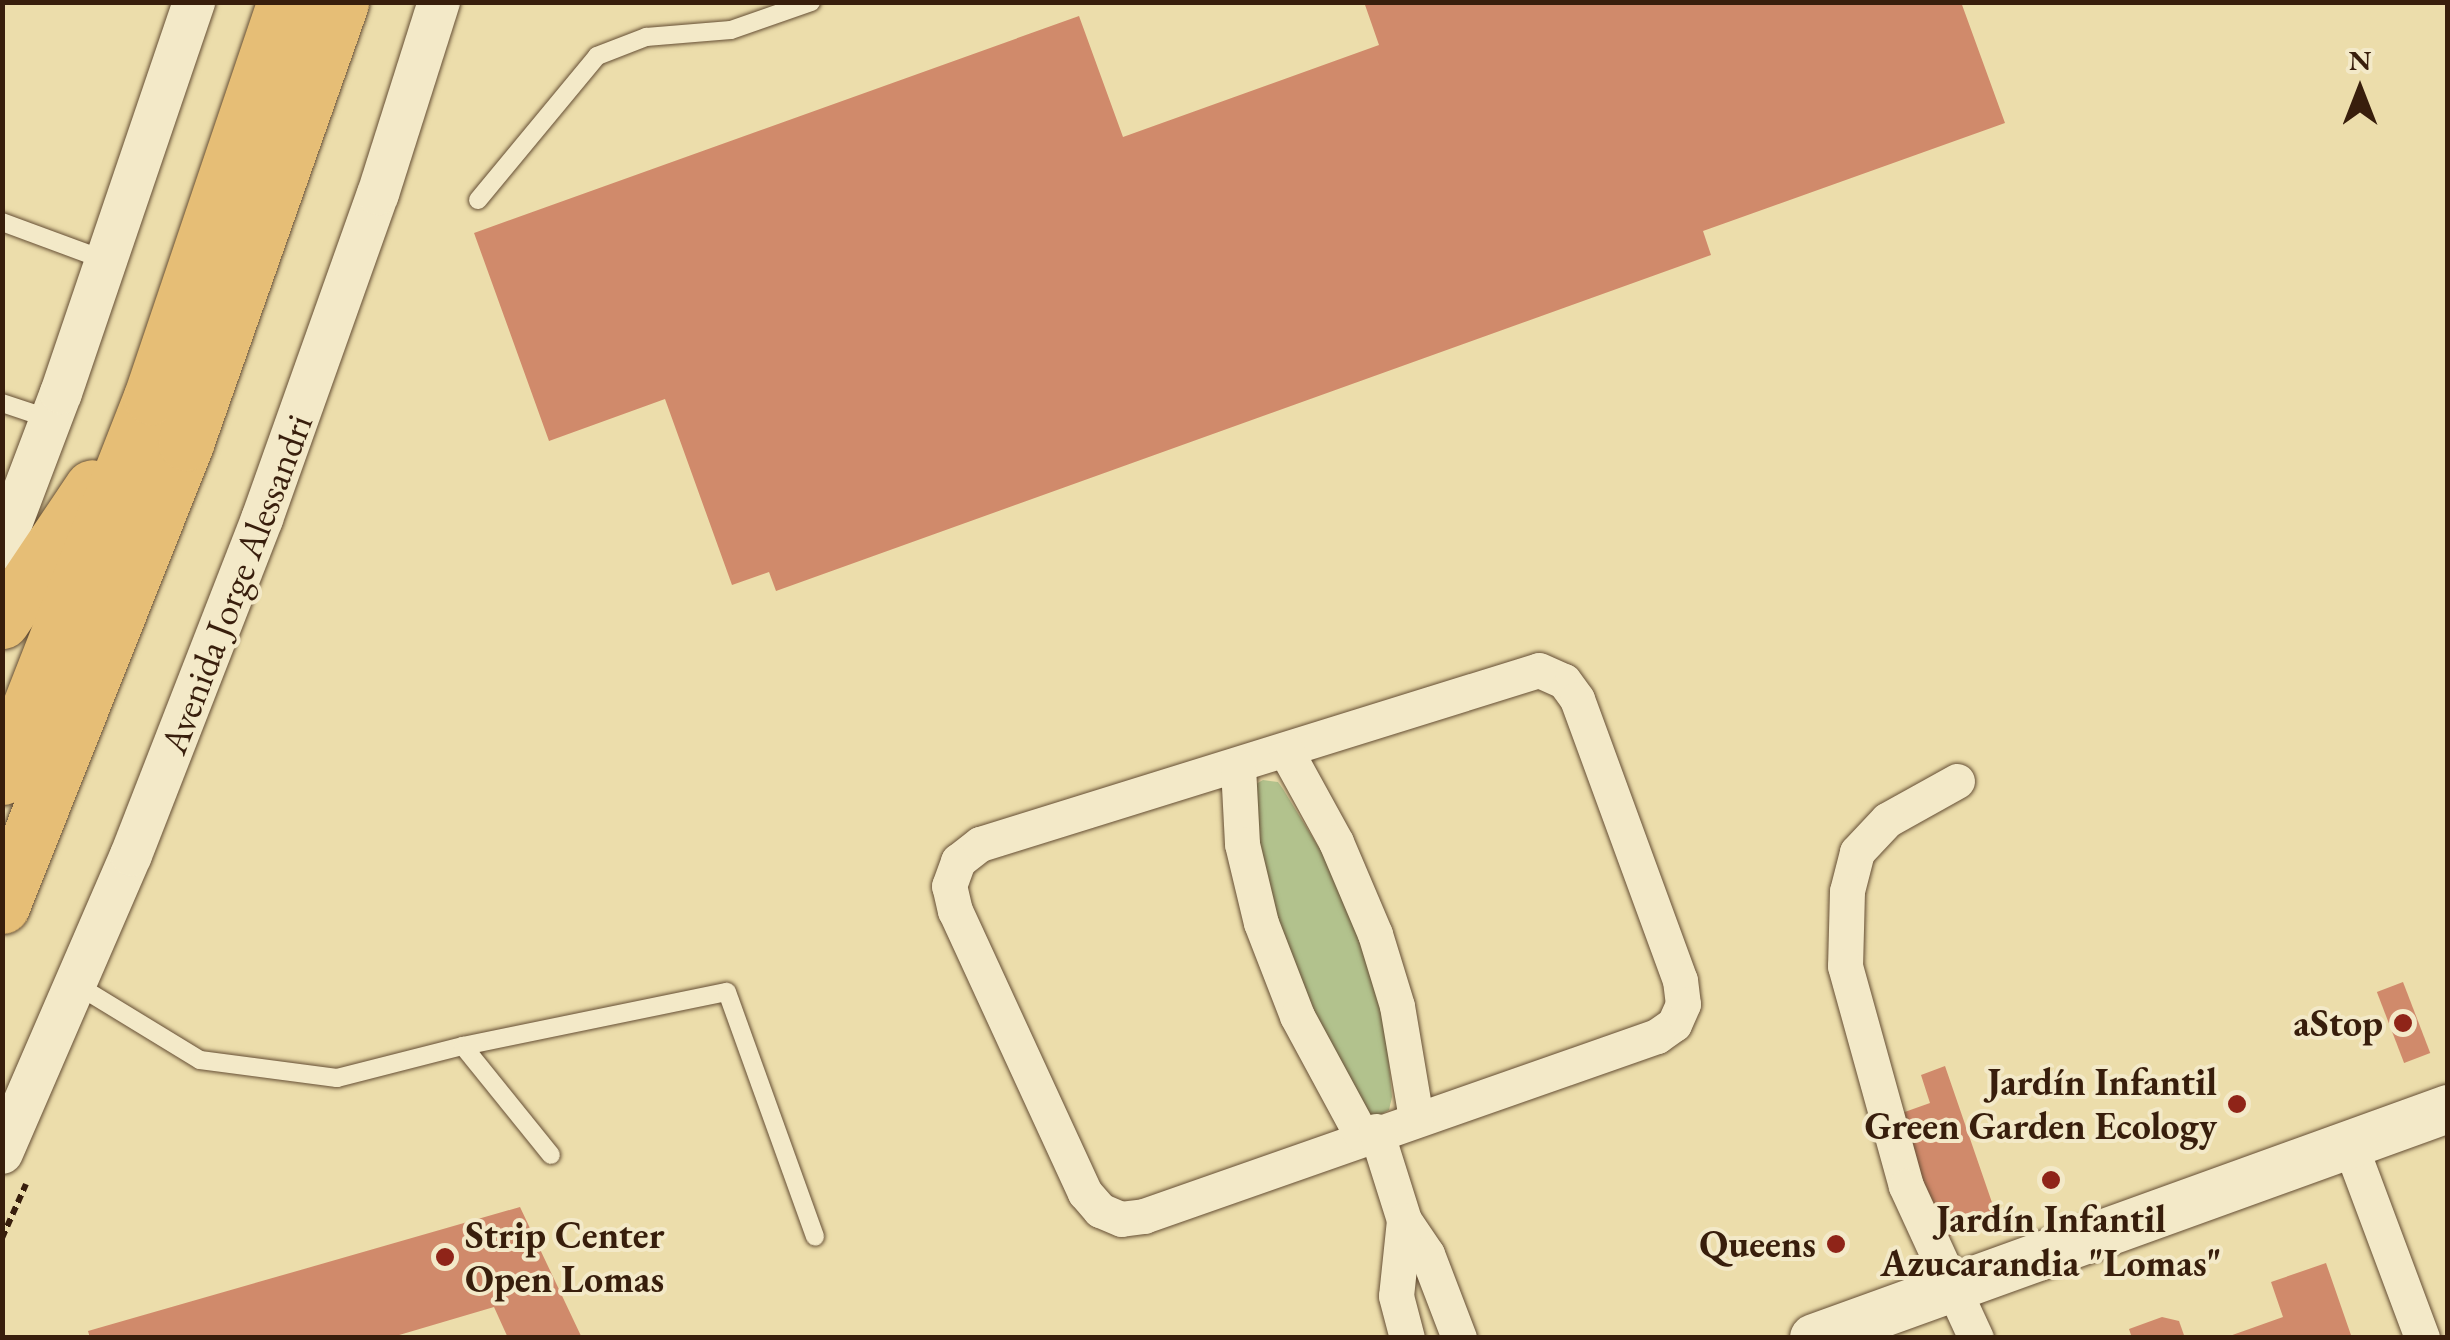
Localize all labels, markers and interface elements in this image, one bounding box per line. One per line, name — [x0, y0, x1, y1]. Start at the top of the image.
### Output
north arrow — [2310, 40, 2410, 140]
text: N — [2349, 42, 2371, 78]
street label: Avenida Jorge Alessandri — [150, 408, 322, 760]
place label: aStop — [2293, 1000, 2383, 1046]
marker: aStop — [2392, 1012, 2414, 1034]
place label: Jardín Infantil Green Garden Ecology — [1864, 1059, 2217, 1148]
marker: Jardín Infantil Green Garden Ecology — [2226, 1093, 2248, 1115]
marker: Jardín Infantil Azucarandia "Lomas" — [2040, 1169, 2062, 1191]
place label: Jardín Infantil Azucarandia "Lomas" — [1880, 1196, 2222, 1286]
place label: Strip Center Open Lomas — [465, 1212, 664, 1302]
place label: Queens — [1699, 1221, 1816, 1267]
marker: Queens — [1825, 1233, 1847, 1255]
marker: Strip Center Open Lomas — [434, 1246, 456, 1268]

